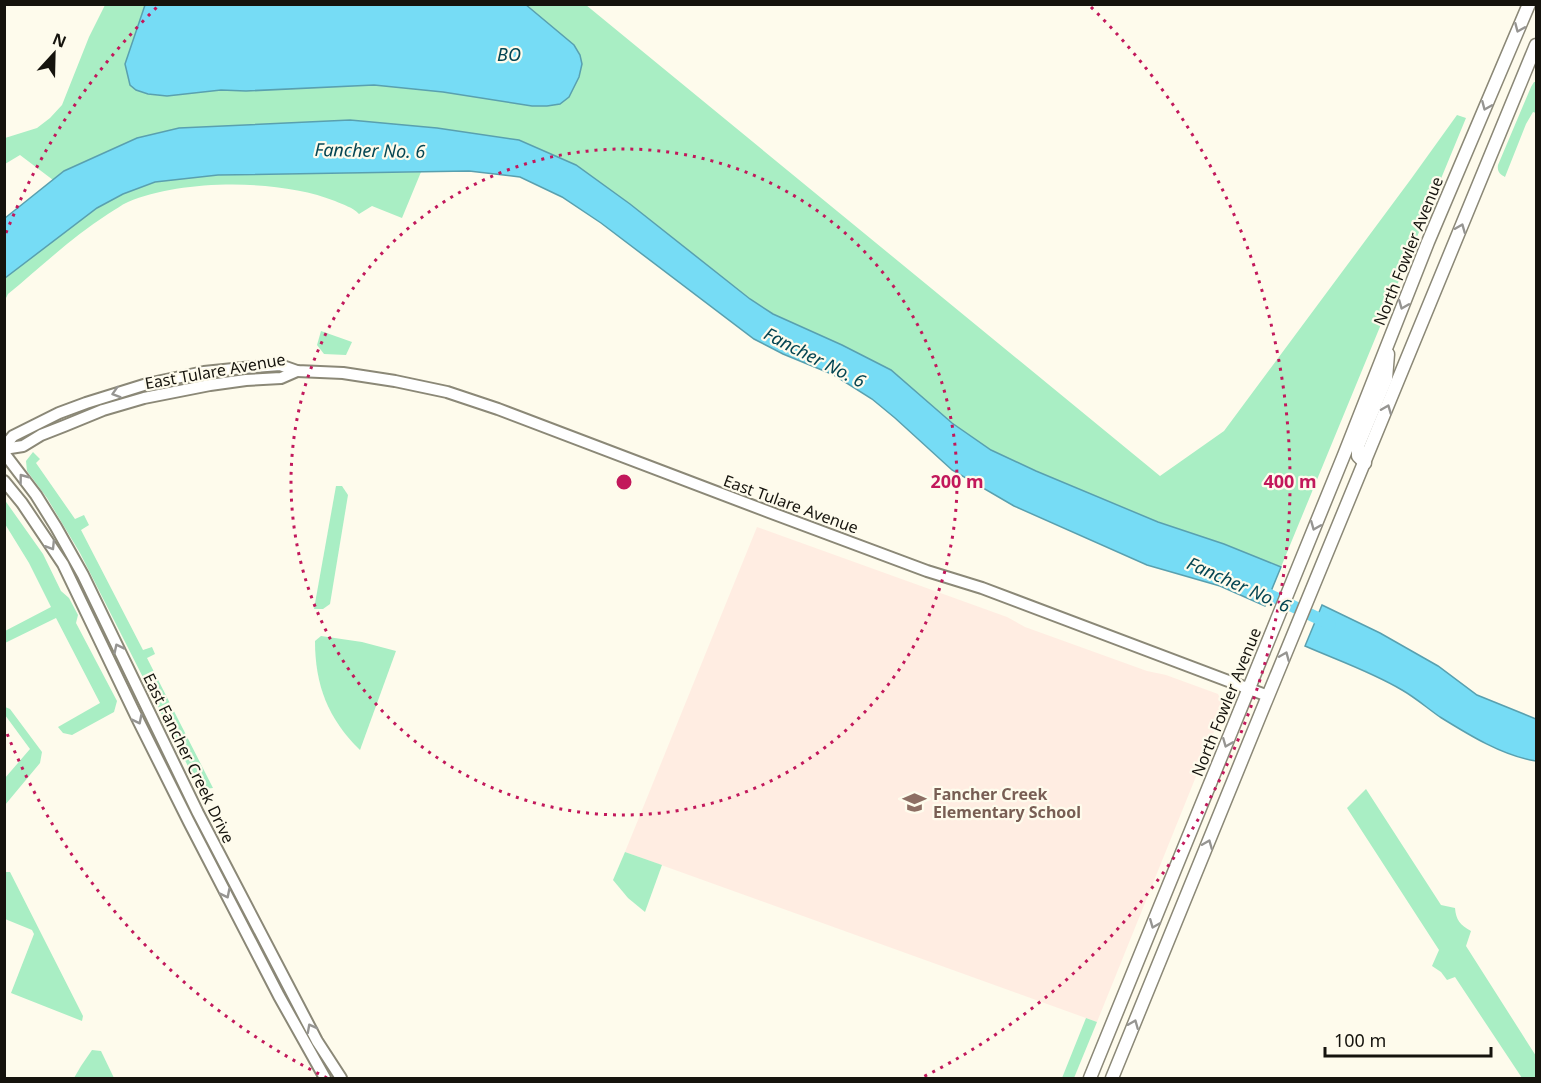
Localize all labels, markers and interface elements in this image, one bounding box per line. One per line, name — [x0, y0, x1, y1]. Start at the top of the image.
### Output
one-way arrow — [1514, 22, 1526, 33]
north arrow — [24, 24, 84, 84]
text: N — [49, 27, 70, 53]
water label: BO — [497, 42, 521, 66]
one-way arrow — [1481, 100, 1493, 111]
water label: Fancher No. 6 — [314, 137, 426, 163]
street label: North Fowler Avenue — [1368, 173, 1448, 329]
one-way arrow — [1454, 223, 1466, 234]
one-way arrow — [1398, 299, 1410, 310]
water label: Fancher No. 6 — [760, 321, 870, 393]
street label: East Tulare Avenue — [143, 348, 287, 394]
one-way arrow — [111, 386, 122, 398]
one-way arrow — [1380, 404, 1392, 415]
street label: East Tulare Avenue — [720, 469, 862, 539]
text: 200 m — [930, 469, 984, 493]
text: 400 m — [1263, 469, 1317, 493]
centre of rings — [614, 472, 634, 492]
one-way arrow — [20, 474, 31, 485]
one-way arrow — [1310, 519, 1322, 530]
one-way arrow — [43, 540, 55, 550]
water label: Fancher No. 6 — [1184, 551, 1295, 618]
street label: North Fowler Avenue — [1186, 624, 1266, 780]
one-way arrow — [114, 644, 126, 655]
one-way arrow — [1278, 651, 1290, 662]
street label: East Fancher Creek Drive — [138, 669, 240, 847]
one-way arrow — [130, 714, 142, 725]
one-way arrow — [1222, 737, 1234, 748]
place label: Fancher Creek Elementary School — [933, 783, 1081, 823]
school or university icon: Fancher Creek Elementary School — [902, 790, 928, 816]
one-way arrow — [1201, 839, 1213, 850]
one-way arrow — [219, 888, 230, 898]
one-way arrow — [1149, 918, 1161, 929]
one-way arrow — [1127, 1020, 1140, 1030]
scale bar — [1325, 1020, 1492, 1058]
one-way arrow — [306, 1024, 318, 1035]
text: 100 m — [1334, 1028, 1386, 1052]

